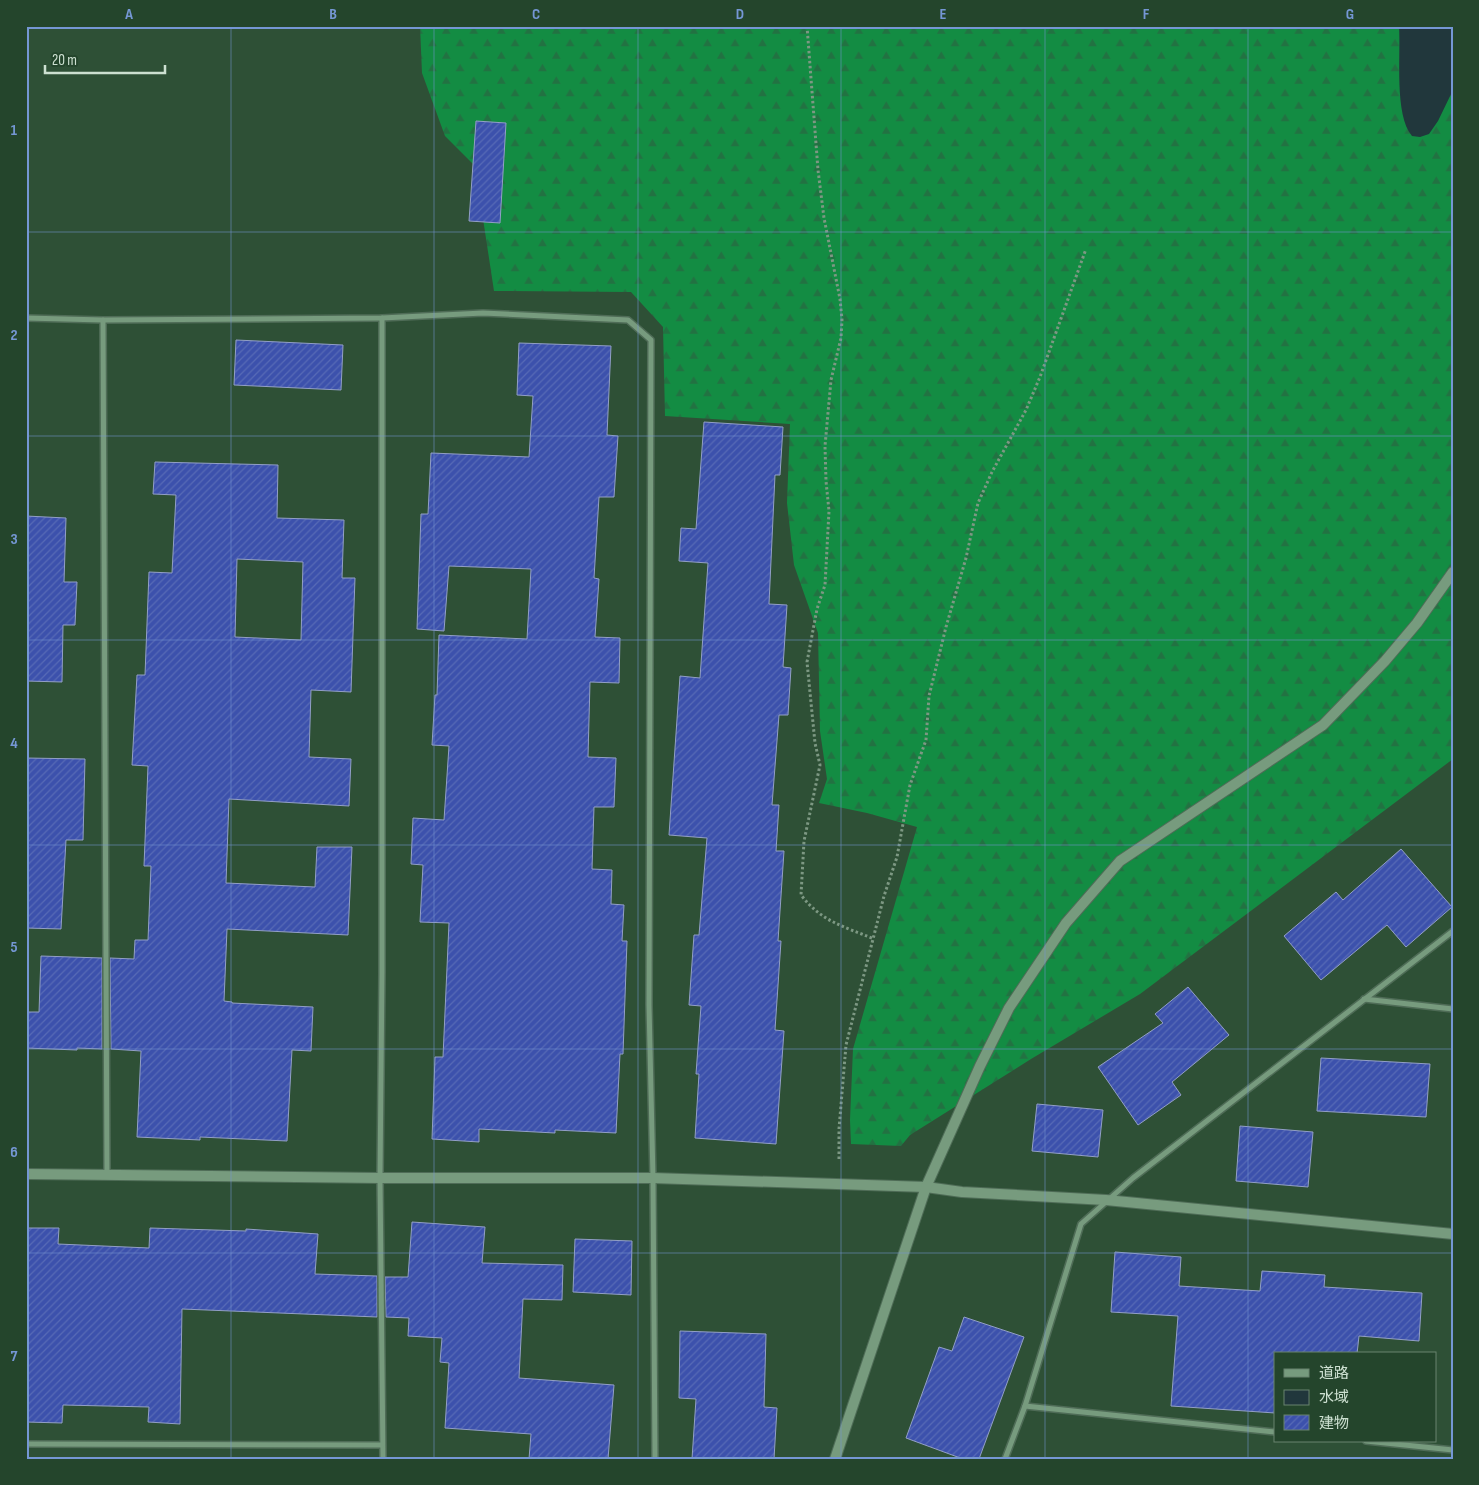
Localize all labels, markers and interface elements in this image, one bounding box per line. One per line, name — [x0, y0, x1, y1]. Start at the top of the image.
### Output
text: A — [124, 5, 133, 24]
text: B — [329, 5, 337, 24]
text: C — [532, 5, 540, 24]
text: D — [736, 5, 744, 24]
text: E — [940, 5, 947, 24]
text: F — [1143, 5, 1150, 24]
text: G — [1346, 5, 1354, 24]
scale bar — [45, 42, 165, 74]
text: 20 m — [52, 51, 77, 70]
text: 1 — [11, 121, 18, 140]
text: 2 — [10, 326, 18, 345]
text: 3 — [10, 530, 18, 549]
text: 4 — [10, 734, 18, 753]
text: 5 — [10, 938, 18, 957]
text: 6 — [10, 1143, 18, 1162]
text: 7 — [11, 1347, 18, 1366]
legend — [1274, 1352, 1436, 1442]
text: 道路 — [1319, 1364, 1349, 1383]
text: 水域 — [1319, 1388, 1349, 1407]
text: 建物 — [1319, 1414, 1349, 1433]

